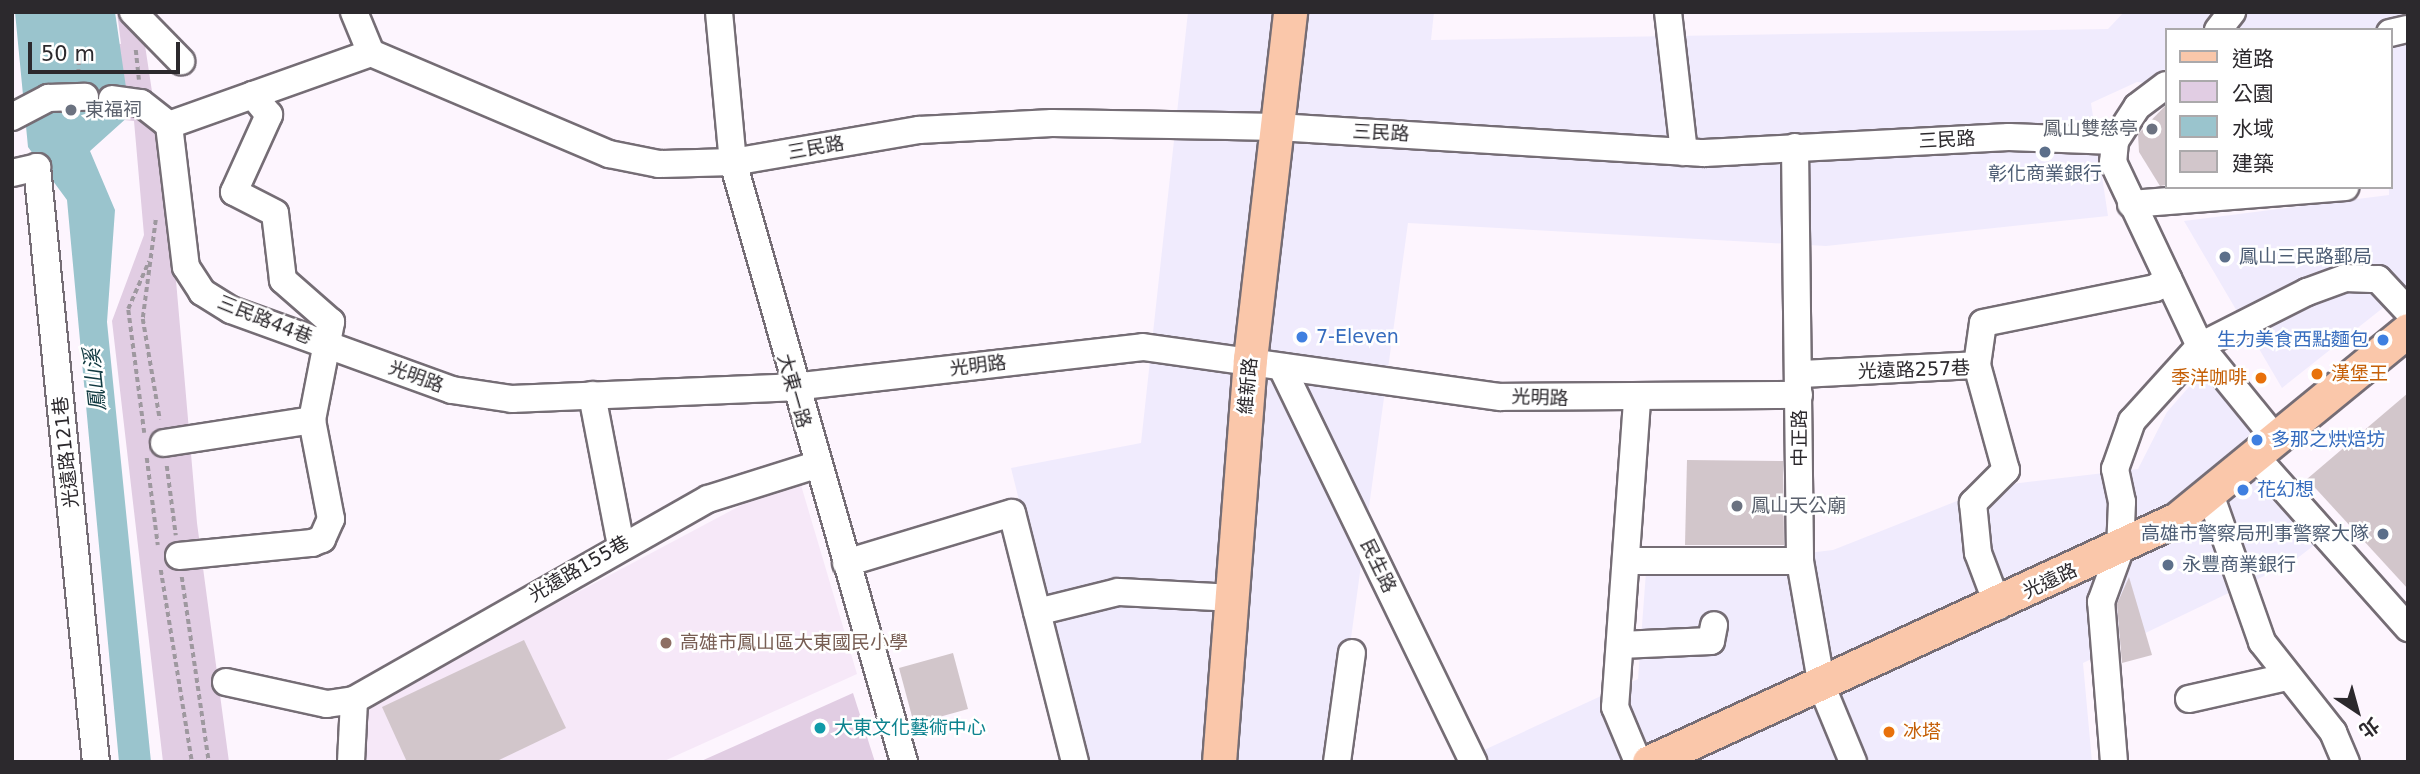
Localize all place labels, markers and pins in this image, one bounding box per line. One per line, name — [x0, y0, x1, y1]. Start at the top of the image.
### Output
place label: 東福祠 — [85, 99, 142, 121]
marker: 東福祠 — [63, 102, 79, 118]
place label: 鳳山雙慈亭 — [2043, 118, 2138, 140]
marker: 鳳山雙慈亭 — [2144, 121, 2160, 137]
marker: 彰化商業銀行 — [2037, 144, 2053, 160]
place label: 彰化商業銀行 — [1988, 163, 2102, 185]
place label: 鳳山三民路郵局 — [2239, 246, 2372, 268]
marker: 鳳山三民路郵局 — [2217, 249, 2233, 265]
place label: 7-Eleven — [1316, 326, 1399, 348]
marker: 7-Eleven — [1294, 329, 1310, 345]
place label: 生力美食西點麵包 — [2217, 329, 2369, 351]
marker: 生力美食西點麵包 — [2375, 332, 2391, 348]
place label: 漢堡王 — [2331, 363, 2388, 385]
marker: 漢堡王 — [2309, 366, 2325, 382]
place label: 季洋咖啡 — [2171, 367, 2247, 389]
marker: 季洋咖啡 — [2253, 370, 2269, 386]
place label: 多那之烘焙坊 — [2271, 429, 2385, 451]
marker: 多那之烘焙坊 — [2249, 432, 2265, 448]
place label: 花幻想 — [2257, 479, 2314, 501]
marker: 花幻想 — [2235, 482, 2251, 498]
place label: 鳳山天公廟 — [1751, 495, 1846, 517]
marker: 鳳山天公廟 — [1729, 498, 1745, 514]
place label: 高雄市警察局刑事警察大隊 — [2141, 523, 2369, 545]
marker: 高雄市警察局刑事警察大隊 — [2375, 526, 2391, 542]
place label: 永豐商業銀行 — [2182, 554, 2296, 576]
marker: 永豐商業銀行 — [2160, 557, 2176, 573]
place label: 高雄市鳳山區大東國民小學 — [680, 632, 908, 654]
marker: 高雄市鳳山區大東國民小學 — [658, 635, 674, 651]
place label: 大東文化藝術中心 — [834, 717, 986, 739]
marker: 大東文化藝術中心 — [812, 720, 828, 736]
place label: 冰塔 — [1903, 721, 1941, 743]
marker: 冰塔 — [1881, 724, 1897, 740]

